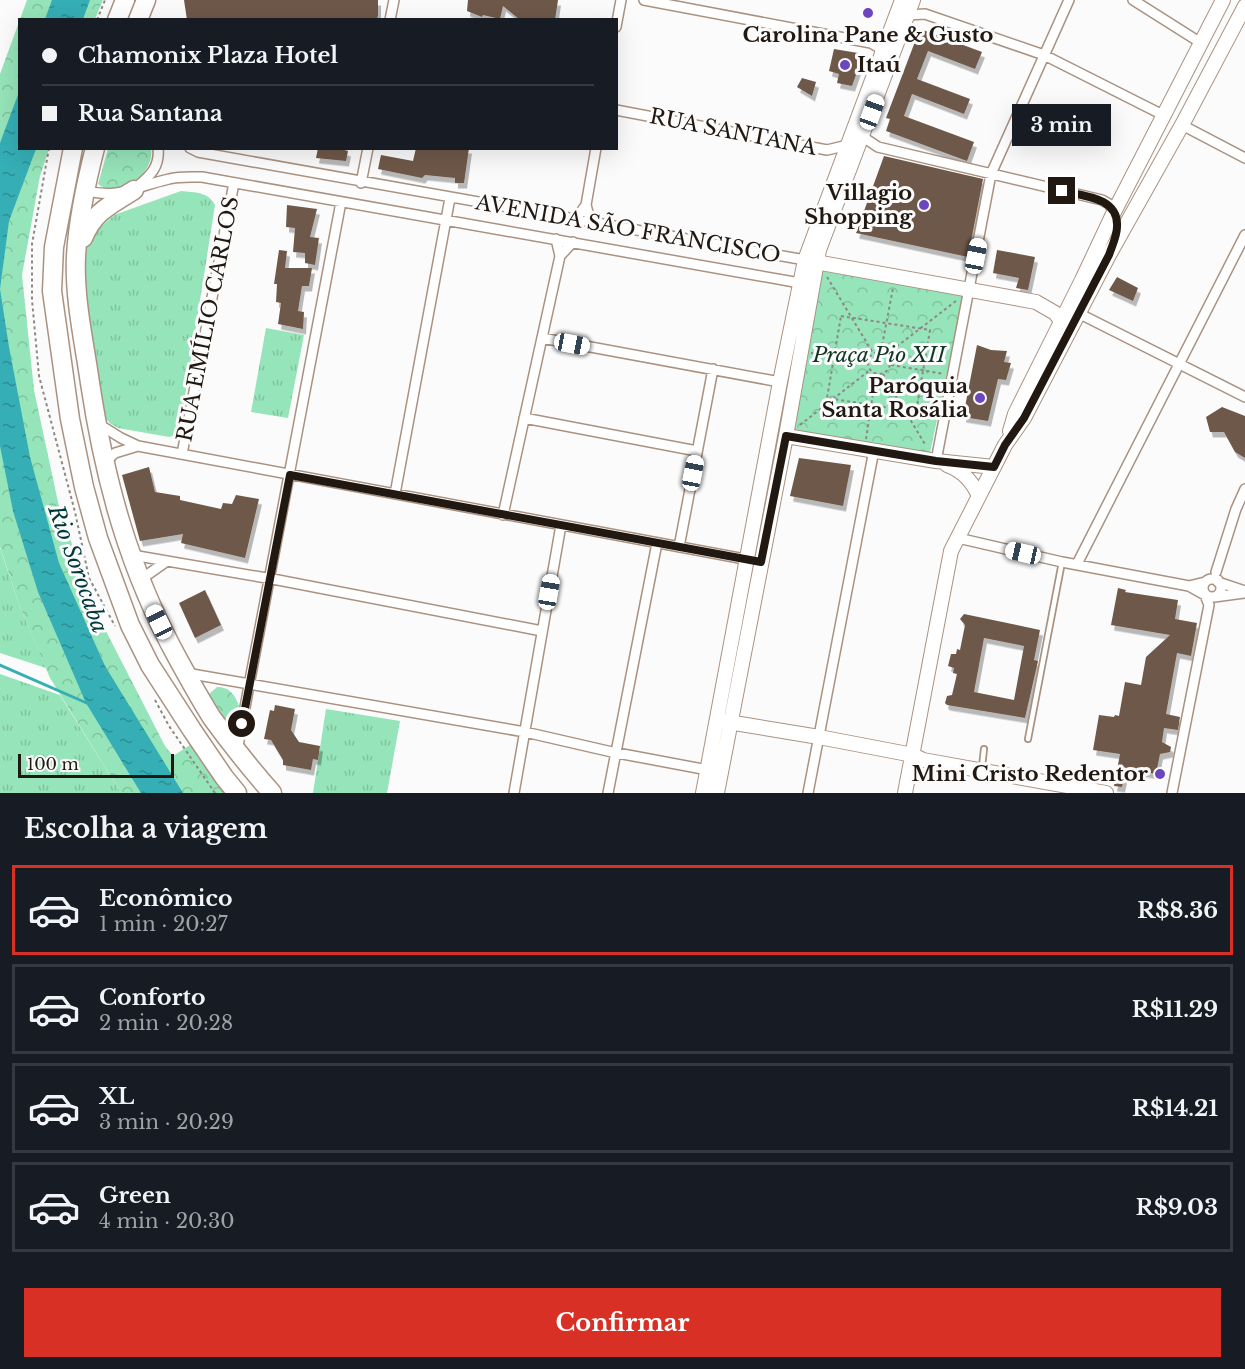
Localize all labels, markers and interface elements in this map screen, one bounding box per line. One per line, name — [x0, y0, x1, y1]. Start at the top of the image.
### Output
marker: Carolina Pane & Gusto — [861, 6, 875, 20]
place label: Carolina Pane & Gusto — [743, 22, 994, 48]
text: Chamonix Plaza Hotel — [78, 42, 338, 69]
place label: Itaú — [857, 52, 901, 78]
marker: Itaú — [838, 58, 852, 72]
car — [857, 92, 887, 132]
text: Rua Santana — [78, 100, 223, 127]
street label: RUA SANTANA — [647, 103, 819, 161]
callout: 3 min — [1012, 104, 1112, 146]
text: 3 min — [1031, 113, 1092, 137]
route end — [1048, 177, 1075, 204]
place label: Villagio Shopping — [804, 180, 913, 230]
street label: AVENIDA SÃO FRANCISCO — [472, 189, 783, 269]
street label: RUA EMÍLIO CARLOS — [171, 194, 245, 444]
marker: Villagio Shopping — [917, 198, 931, 212]
car — [964, 237, 988, 275]
car — [553, 332, 591, 356]
park label: Praça Pio XII — [811, 342, 948, 368]
place label: Paróquia Santa Rosália — [821, 373, 968, 423]
marker: Paróquia Santa Rosália — [973, 391, 987, 405]
car — [681, 454, 705, 492]
water label: Rio Sorocaba — [42, 500, 114, 637]
car — [1003, 540, 1043, 566]
car — [537, 573, 561, 611]
car — [143, 602, 175, 642]
route start — [228, 710, 255, 737]
scale bar — [18, 751, 174, 778]
text: 100 m — [27, 754, 79, 774]
place label: Mini Cristo Redentor — [912, 761, 1149, 787]
marker: Mini Cristo Redentor — [1153, 767, 1167, 781]
text: Escolha a viagem — [24, 812, 268, 845]
icon: car — [27, 883, 81, 937]
text: Econômico — [99, 885, 232, 912]
text: R$8.36 — [1137, 897, 1218, 924]
text: 1 min · 20:27 — [99, 912, 228, 936]
icon: car — [27, 982, 81, 1036]
text: Conforto — [99, 984, 205, 1011]
text: R$11.29 — [1132, 996, 1218, 1023]
text: 2 min · 20:28 — [99, 1011, 233, 1035]
icon: car — [27, 1081, 81, 1135]
text: XL — [99, 1083, 134, 1110]
text: R$14.21 — [1132, 1095, 1218, 1122]
text: 3 min · 20:29 — [99, 1110, 234, 1134]
icon: car — [27, 1180, 81, 1234]
text: Green — [99, 1182, 171, 1209]
text: R$9.03 — [1136, 1194, 1218, 1221]
text: 4 min · 20:30 — [99, 1209, 235, 1233]
button: Confirmar — [24, 1288, 1221, 1357]

